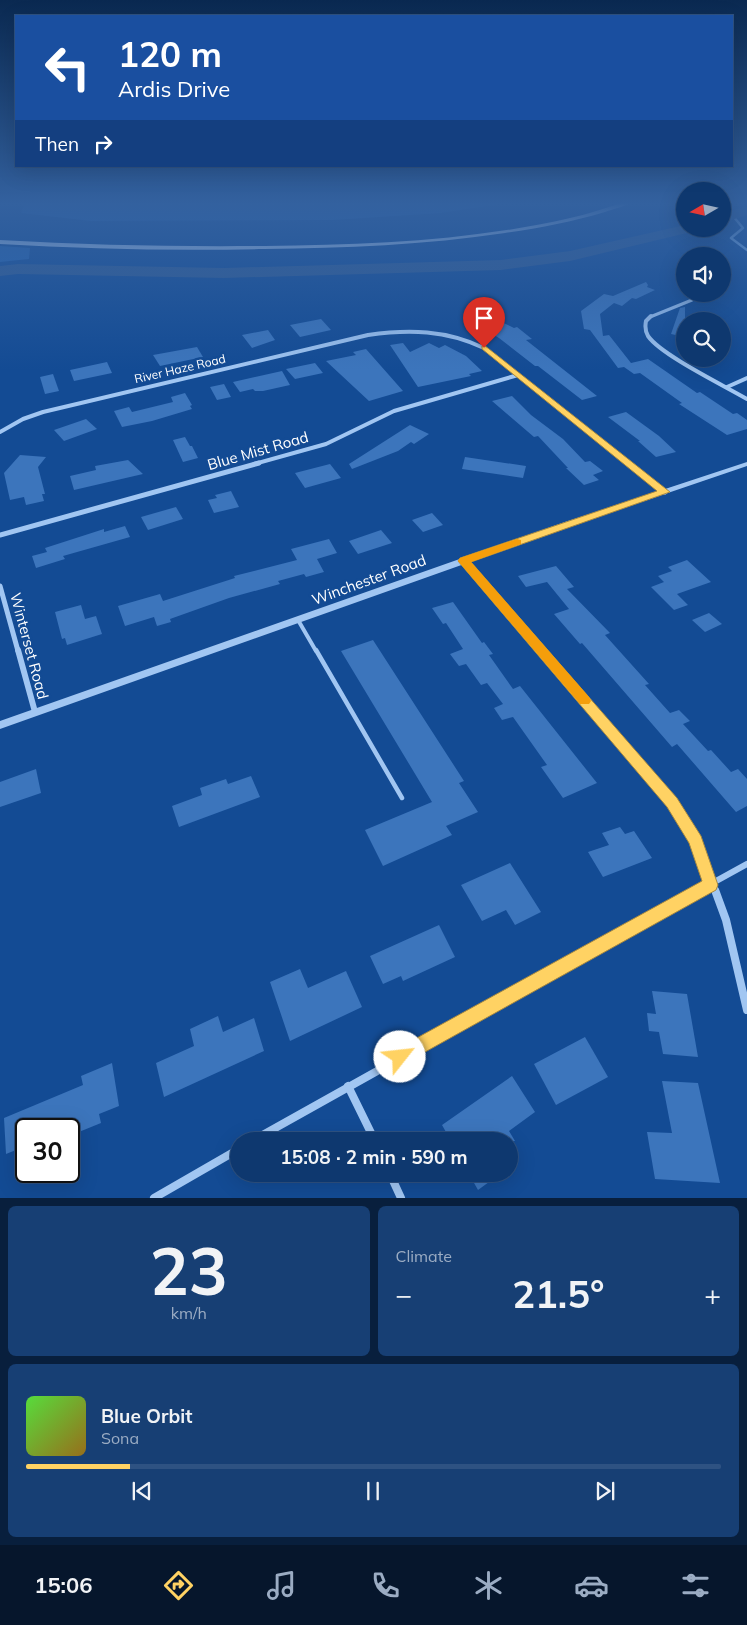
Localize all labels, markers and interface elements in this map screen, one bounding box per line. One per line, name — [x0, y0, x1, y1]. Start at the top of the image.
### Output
text: 120 m — [118, 32, 222, 76]
icon: left — [35, 35, 100, 100]
text: Ardis Drive — [118, 75, 230, 103]
icon: right — [89, 130, 117, 158]
text: Then — [35, 132, 79, 156]
north arrow — [676, 182, 731, 238]
map controls — [676, 182, 731, 367]
button: sound — [676, 247, 731, 302]
pin — [463, 297, 505, 348]
icon: arrive — [470, 304, 498, 332]
button: search — [676, 312, 731, 367]
street label: River Haze Road — [133, 351, 227, 386]
street label: Blue Mist Road — [205, 427, 311, 474]
street label: Winchester Road — [309, 550, 429, 609]
street label: Winterset Road — [6, 591, 53, 701]
position arrow — [373, 1030, 425, 1082]
speed limit sign: 30 — [15, 1118, 80, 1183]
text: 15:08 · 2 min · 590 m — [280, 1145, 468, 1169]
text: 23 — [150, 1230, 228, 1311]
text: Climate — [396, 1246, 452, 1266]
text: 21.5° — [512, 1270, 604, 1318]
text: − — [396, 1277, 412, 1312]
text: + — [704, 1277, 721, 1312]
text: km/h — [171, 1303, 207, 1323]
text: Blue Orbit — [101, 1404, 192, 1428]
text: Sona — [101, 1428, 139, 1448]
icon: previous — [128, 1477, 156, 1505]
icon: pause — [359, 1477, 387, 1505]
icon: next — [591, 1477, 619, 1505]
icon: directions — [161, 1568, 196, 1603]
icon: music — [264, 1568, 299, 1603]
icon: phone — [368, 1568, 403, 1603]
icon: climate — [471, 1568, 506, 1603]
icon: car — [574, 1568, 609, 1603]
icon: filters — [678, 1568, 713, 1603]
text: 15:06 — [34, 1571, 92, 1599]

